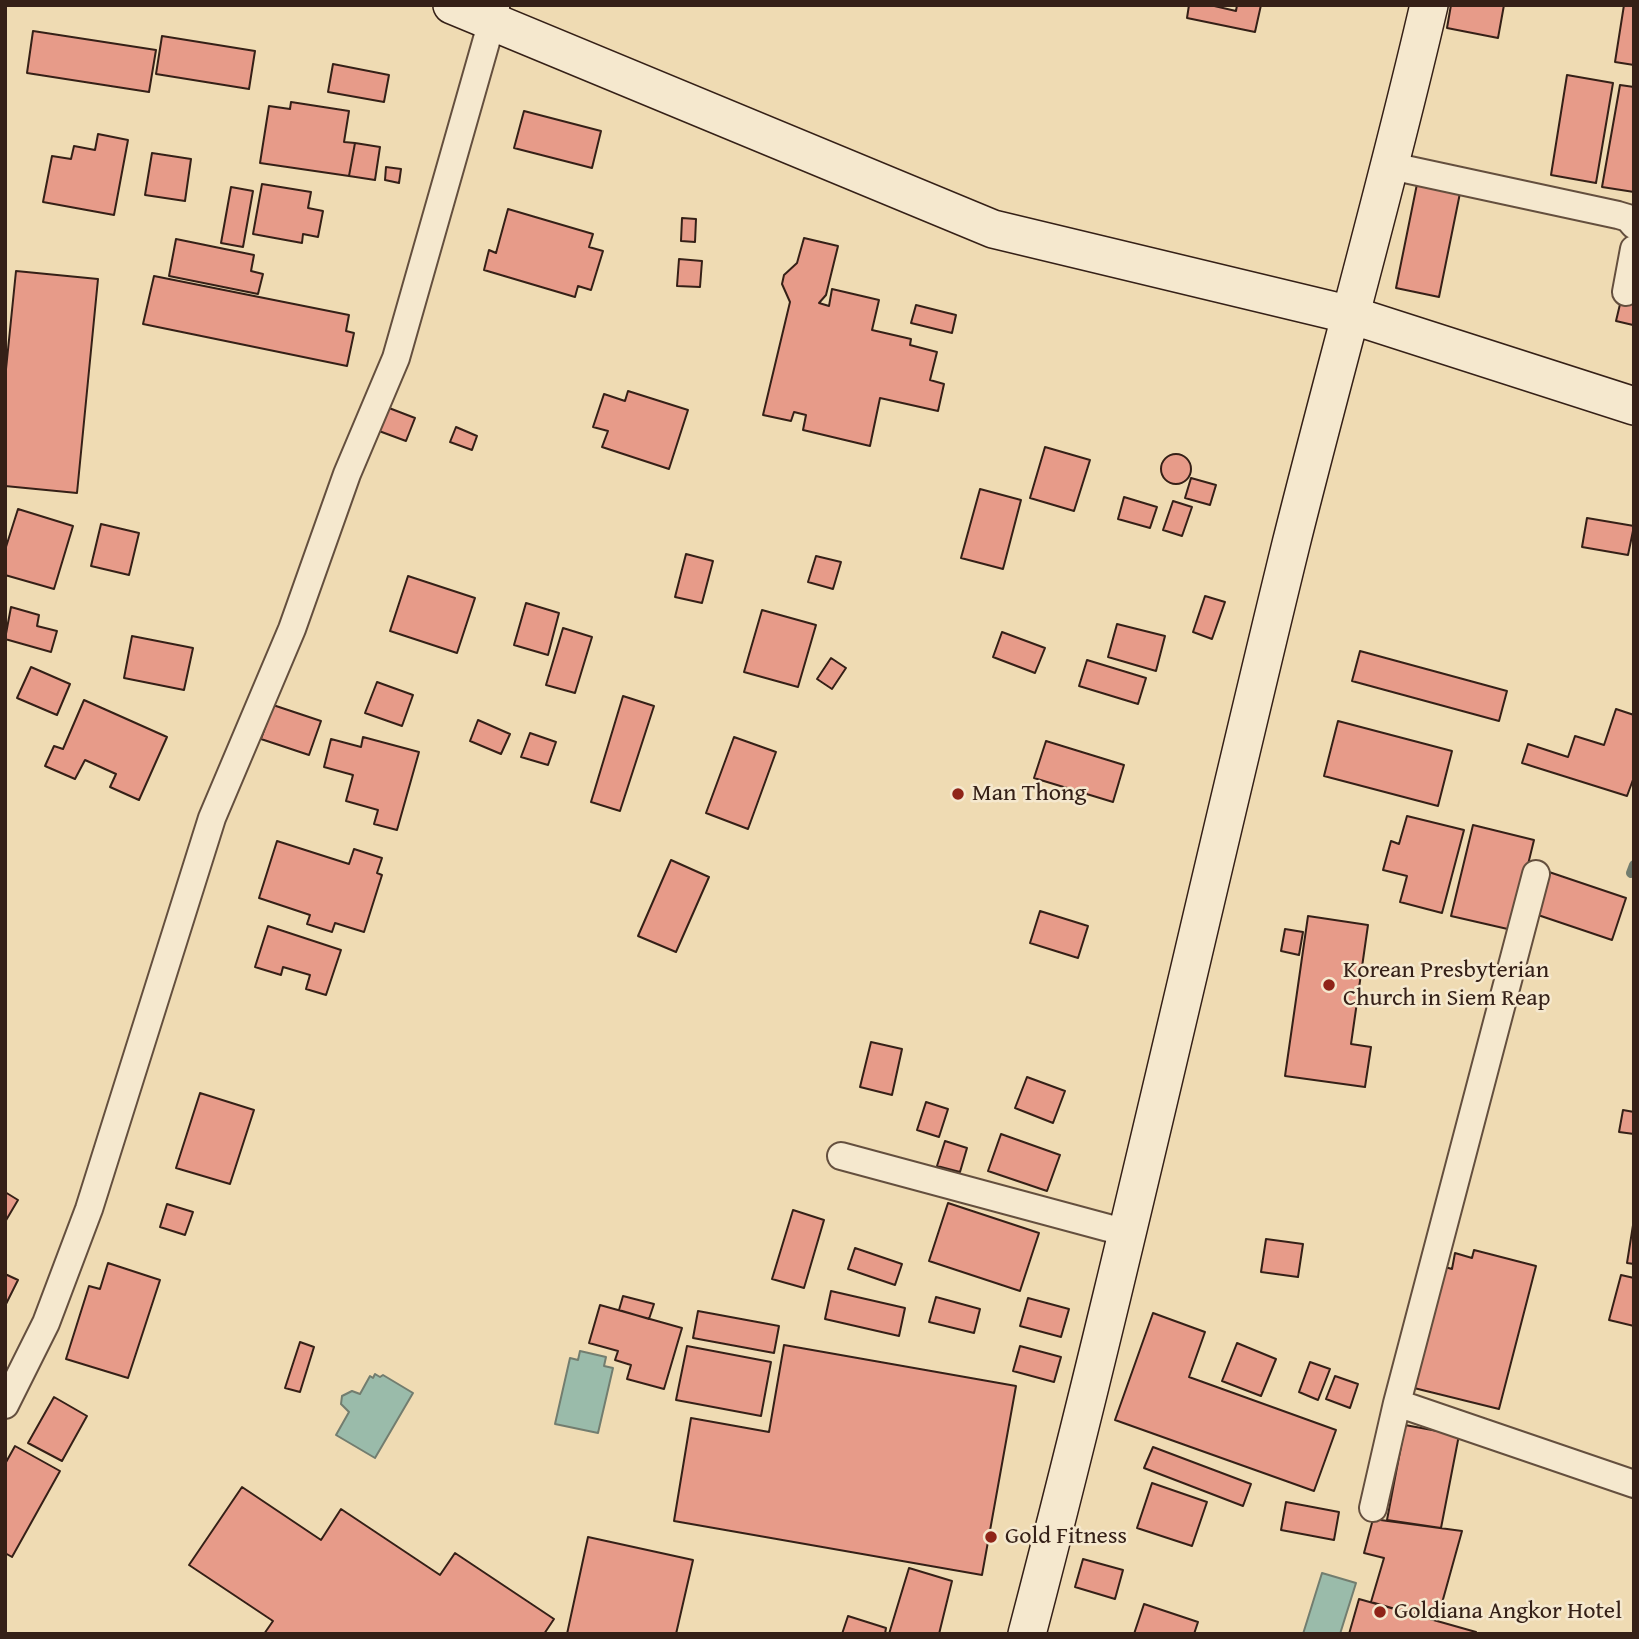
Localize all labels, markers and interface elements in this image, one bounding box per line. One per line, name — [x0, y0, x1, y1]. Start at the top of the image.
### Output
place label: Man Thong — [972, 780, 1086, 808]
marker: Man Thong — [950, 786, 966, 802]
place label: Korean Presbyterian Church in Siem Reap — [1343, 957, 1551, 1013]
marker: Korean Presbyterian Church in Siem Reap — [1321, 977, 1337, 993]
place label: Gold Fitness — [1005, 1523, 1127, 1551]
marker: Gold Fitness — [983, 1529, 999, 1545]
place label: Goldiana Angkor Hotel — [1394, 1598, 1622, 1626]
marker: Goldiana Angkor Hotel — [1372, 1604, 1388, 1620]

